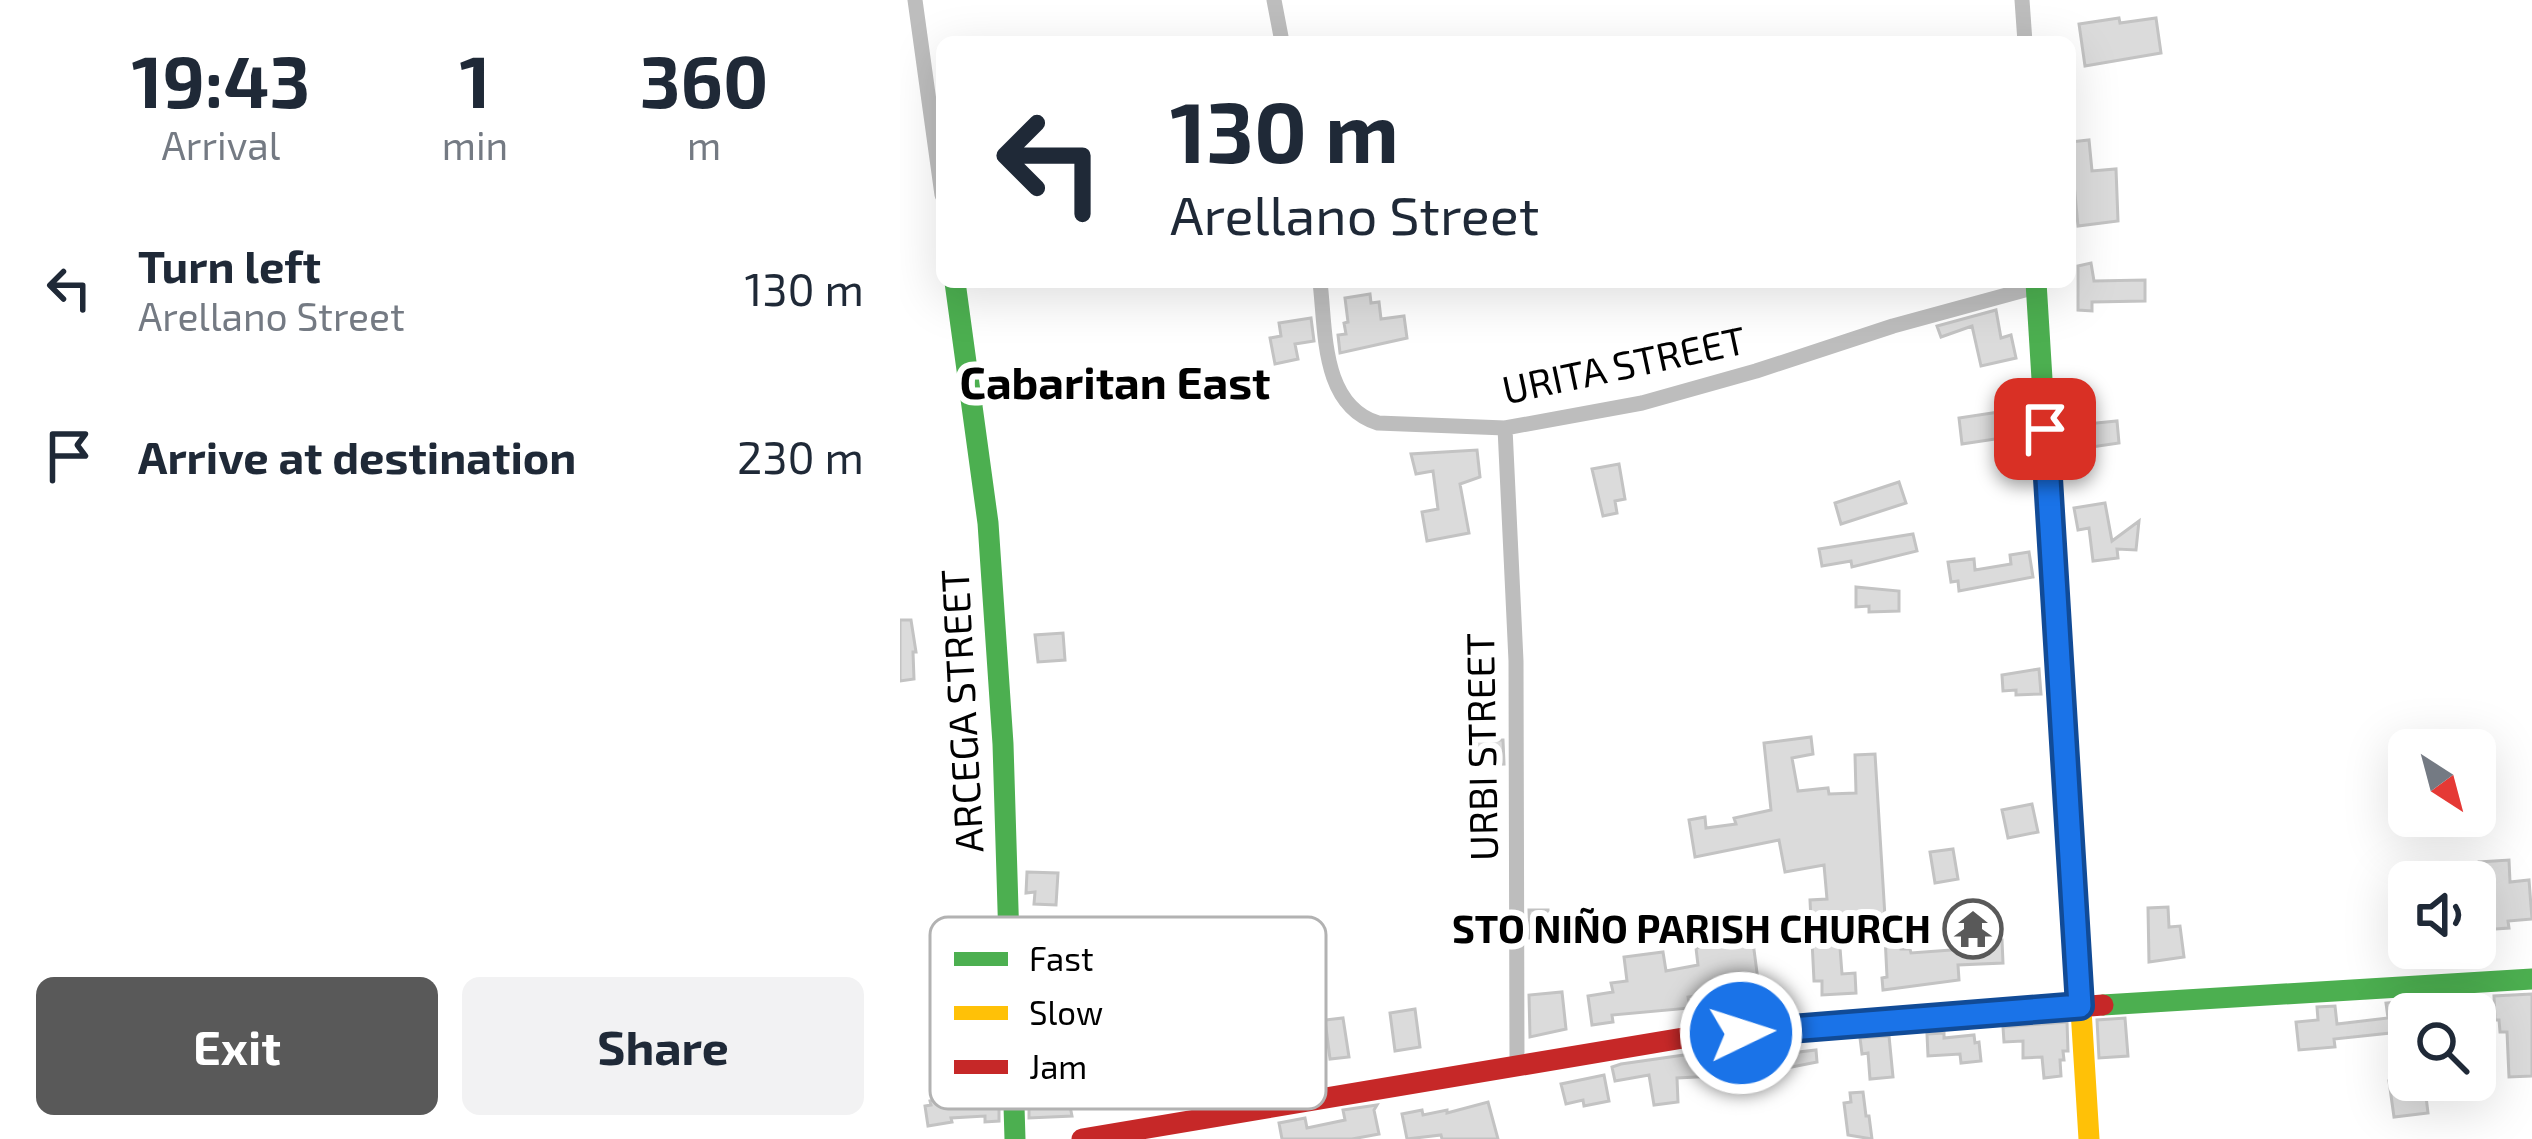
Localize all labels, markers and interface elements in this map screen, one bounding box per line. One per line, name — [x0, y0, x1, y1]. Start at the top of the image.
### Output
text: 19:43 — [131, 36, 310, 122]
text: 1 — [459, 36, 491, 122]
text: 360 — [640, 36, 768, 122]
text: 130 m — [1170, 79, 1399, 180]
icon: left — [972, 84, 1128, 240]
text: Arrival — [162, 121, 280, 168]
text: min — [442, 121, 508, 168]
text: m — [687, 121, 721, 168]
text: Arellano Street — [1170, 181, 1539, 246]
text: Turn left — [138, 238, 321, 292]
icon: left — [36, 255, 102, 321]
text: 130 m — [744, 261, 864, 315]
text: Arellano Street — [138, 292, 405, 339]
street label: URITA STREET — [1498, 315, 1750, 412]
district label: Cabaritan East — [960, 354, 1271, 408]
pin — [1994, 378, 2096, 480]
icon: arrive — [2012, 396, 2078, 462]
icon: arrive — [36, 423, 102, 489]
text: Arrive at destination — [138, 429, 576, 483]
text: 230 m — [737, 429, 864, 483]
street label: ARCEGA STREET — [930, 568, 991, 854]
street label: URBI STREET — [1455, 633, 1506, 861]
north arrow — [2388, 729, 2496, 837]
map controls — [2388, 729, 2496, 1101]
button: sound — [2388, 861, 2496, 969]
temple icon: STO NIÑO PARISH CHURCH — [1942, 898, 2004, 960]
place label: STO NIÑO PARISH CHURCH — [1452, 904, 1931, 951]
legend — [930, 917, 1326, 1109]
text: Fast — [1029, 938, 1093, 978]
position arrow — [1678, 970, 1804, 1096]
button: Exit — [36, 977, 438, 1115]
button: Share — [462, 977, 864, 1115]
text: Slow — [1029, 992, 1103, 1032]
button: search — [2388, 993, 2496, 1101]
text: Jam — [1029, 1046, 1087, 1086]

